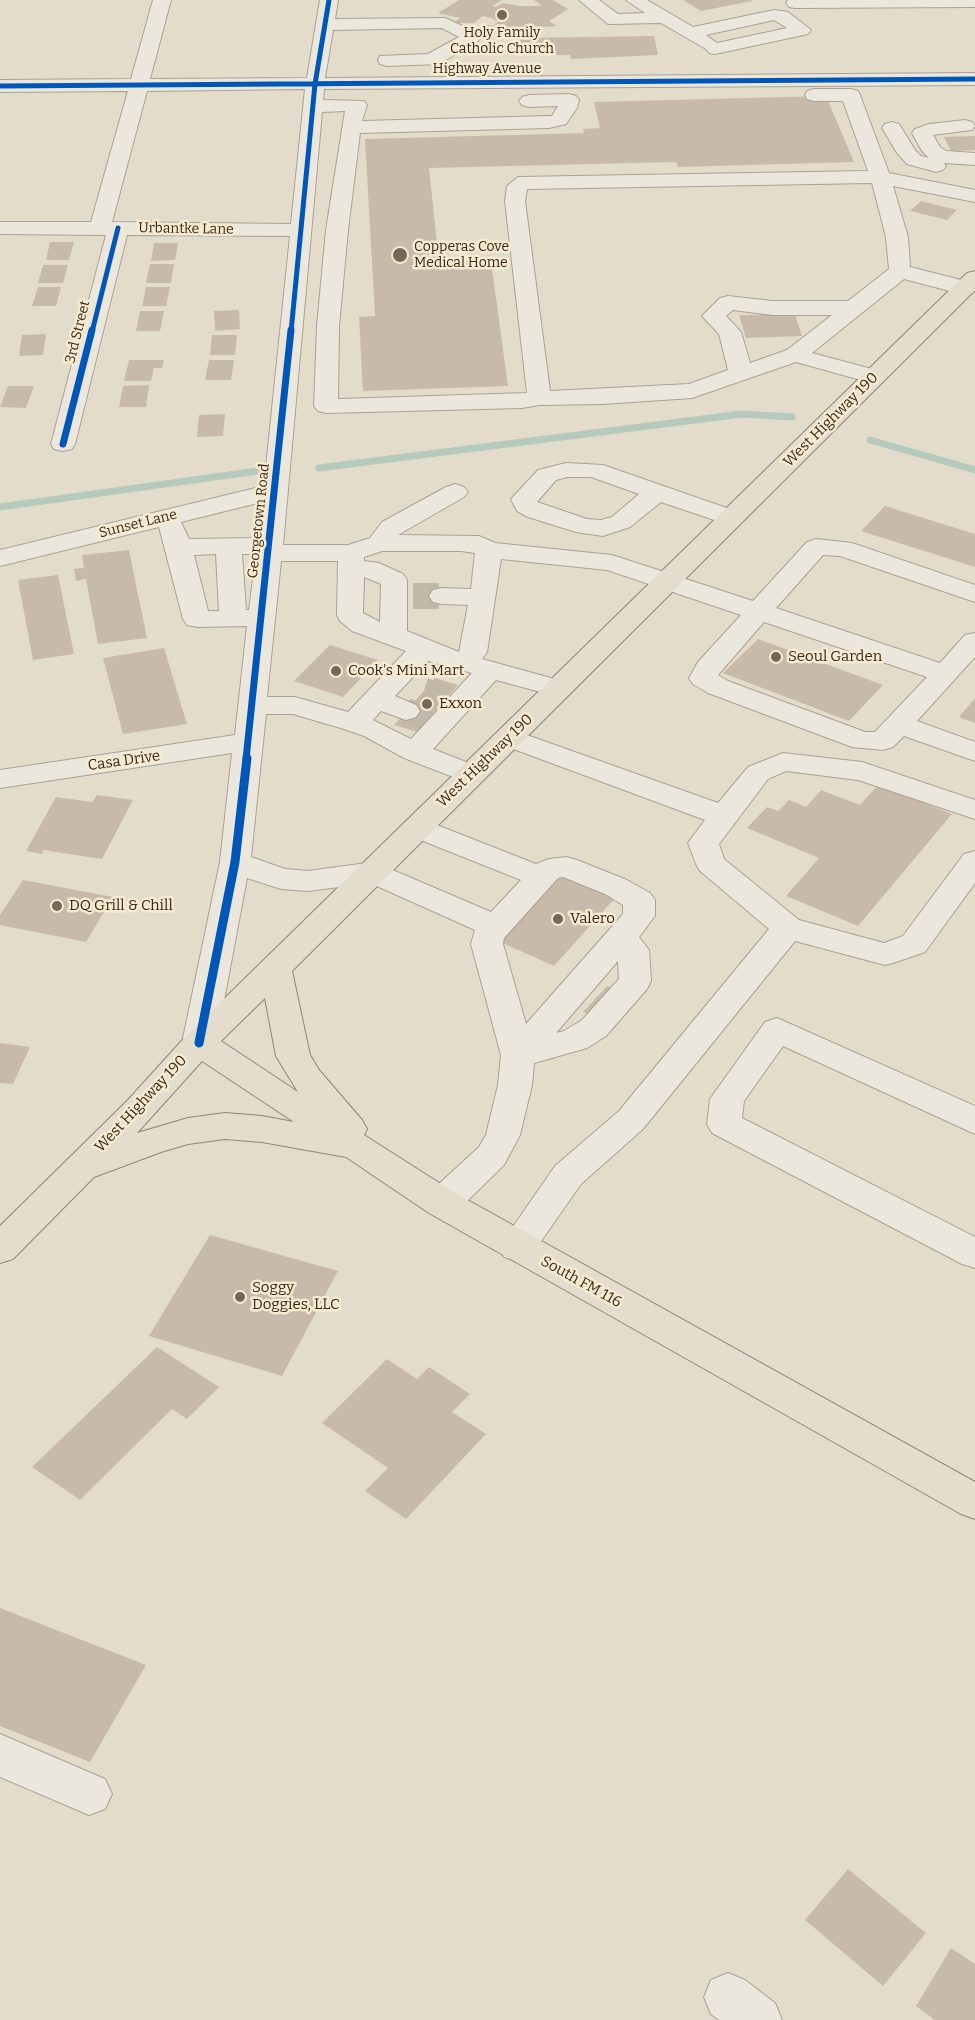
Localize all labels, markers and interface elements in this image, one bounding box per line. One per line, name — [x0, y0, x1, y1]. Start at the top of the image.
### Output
marker: Holy Family Catholic Church — [495, 8, 509, 22]
place label: Holy Family Catholic Church — [450, 25, 554, 57]
street label: Highway Avenue — [433, 61, 541, 77]
street label: Urbantke Lane — [138, 220, 234, 238]
place label: Copperas Cove Medical Home — [414, 239, 509, 272]
marker: Copperas Cove Medical Home — [391, 246, 409, 264]
street label: 3rd Street — [62, 299, 94, 365]
street label: West Highway 190 — [780, 369, 882, 471]
street label: Georgetown Road — [245, 463, 273, 579]
street label: Sunset Lane — [97, 506, 179, 542]
place label: Seoul Garden — [788, 648, 882, 666]
marker: Seoul Garden — [769, 650, 783, 664]
place label: Cook's Mini Mart — [348, 662, 464, 680]
marker: Cook's Mini Mart — [329, 664, 343, 678]
place label: Exxon — [439, 695, 482, 713]
marker: Exxon — [420, 697, 434, 711]
street label: West Highway 190 — [433, 711, 537, 811]
street label: Casa Drive — [87, 747, 161, 775]
place label: DQ Grill & Chill — [69, 897, 173, 915]
marker: DQ Grill & Chill — [50, 899, 64, 913]
place label: Valero — [570, 910, 615, 928]
marker: Valero — [551, 912, 565, 926]
street label: West Highway 190 — [91, 1052, 191, 1156]
street label: South FM 116 — [537, 1252, 625, 1312]
place label: Soggy Doggies, LLC — [252, 1279, 340, 1314]
marker: Soggy Doggies, LLC — [233, 1290, 247, 1304]

